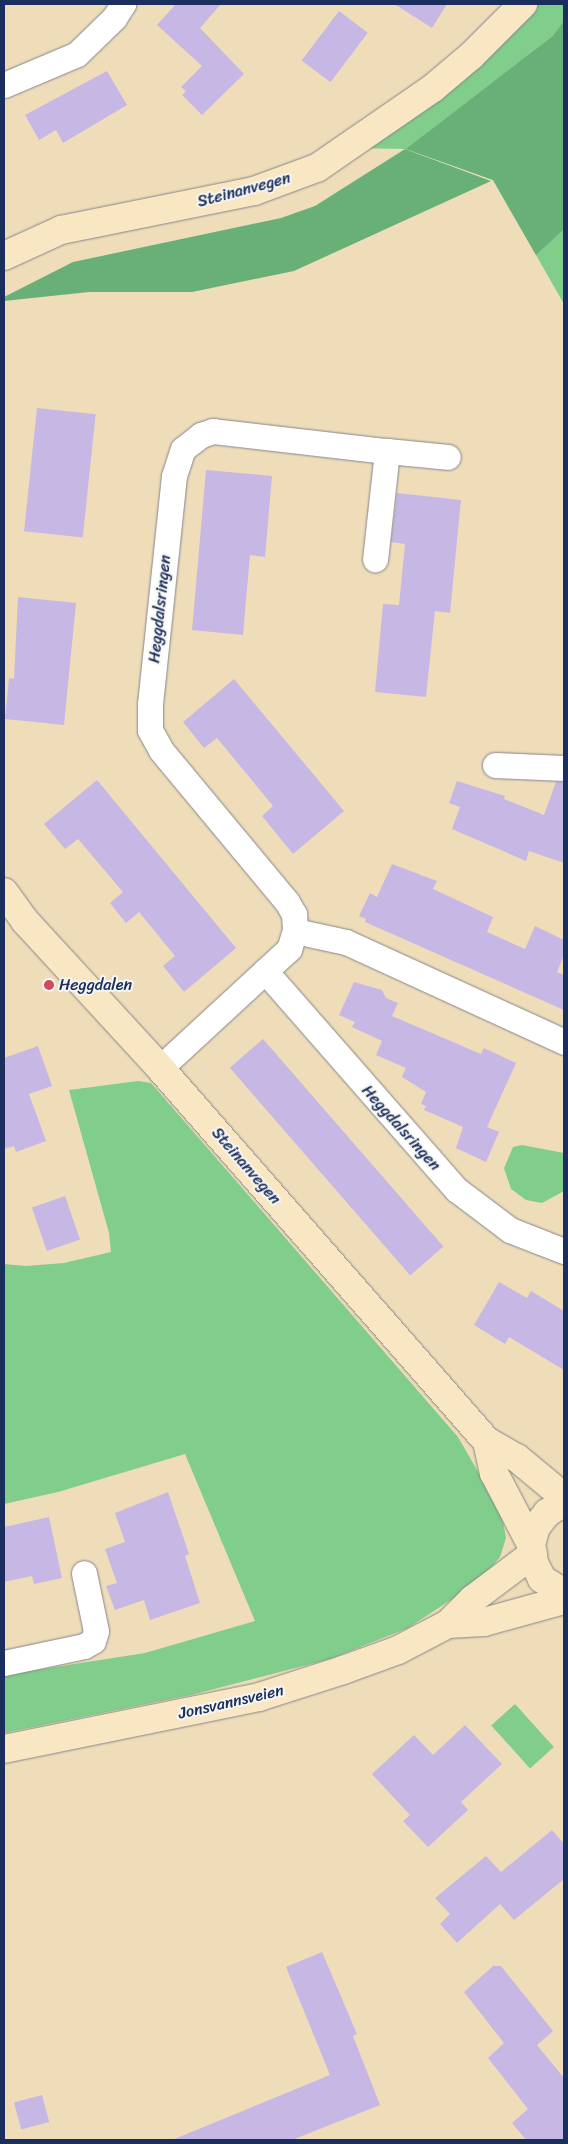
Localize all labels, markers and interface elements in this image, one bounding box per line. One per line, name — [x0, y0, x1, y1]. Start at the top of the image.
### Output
street label: Steinanvegen — [195, 168, 293, 212]
street label: Heggdalsringen — [145, 554, 175, 664]
place label: Heggdalen — [59, 975, 132, 995]
marker: Heggdalen — [43, 979, 55, 991]
street label: Heggdalsringen — [358, 1081, 444, 1175]
street label: Steinanvegen — [207, 1124, 285, 1208]
street label: Jonsvannsveien — [177, 1681, 285, 1723]

